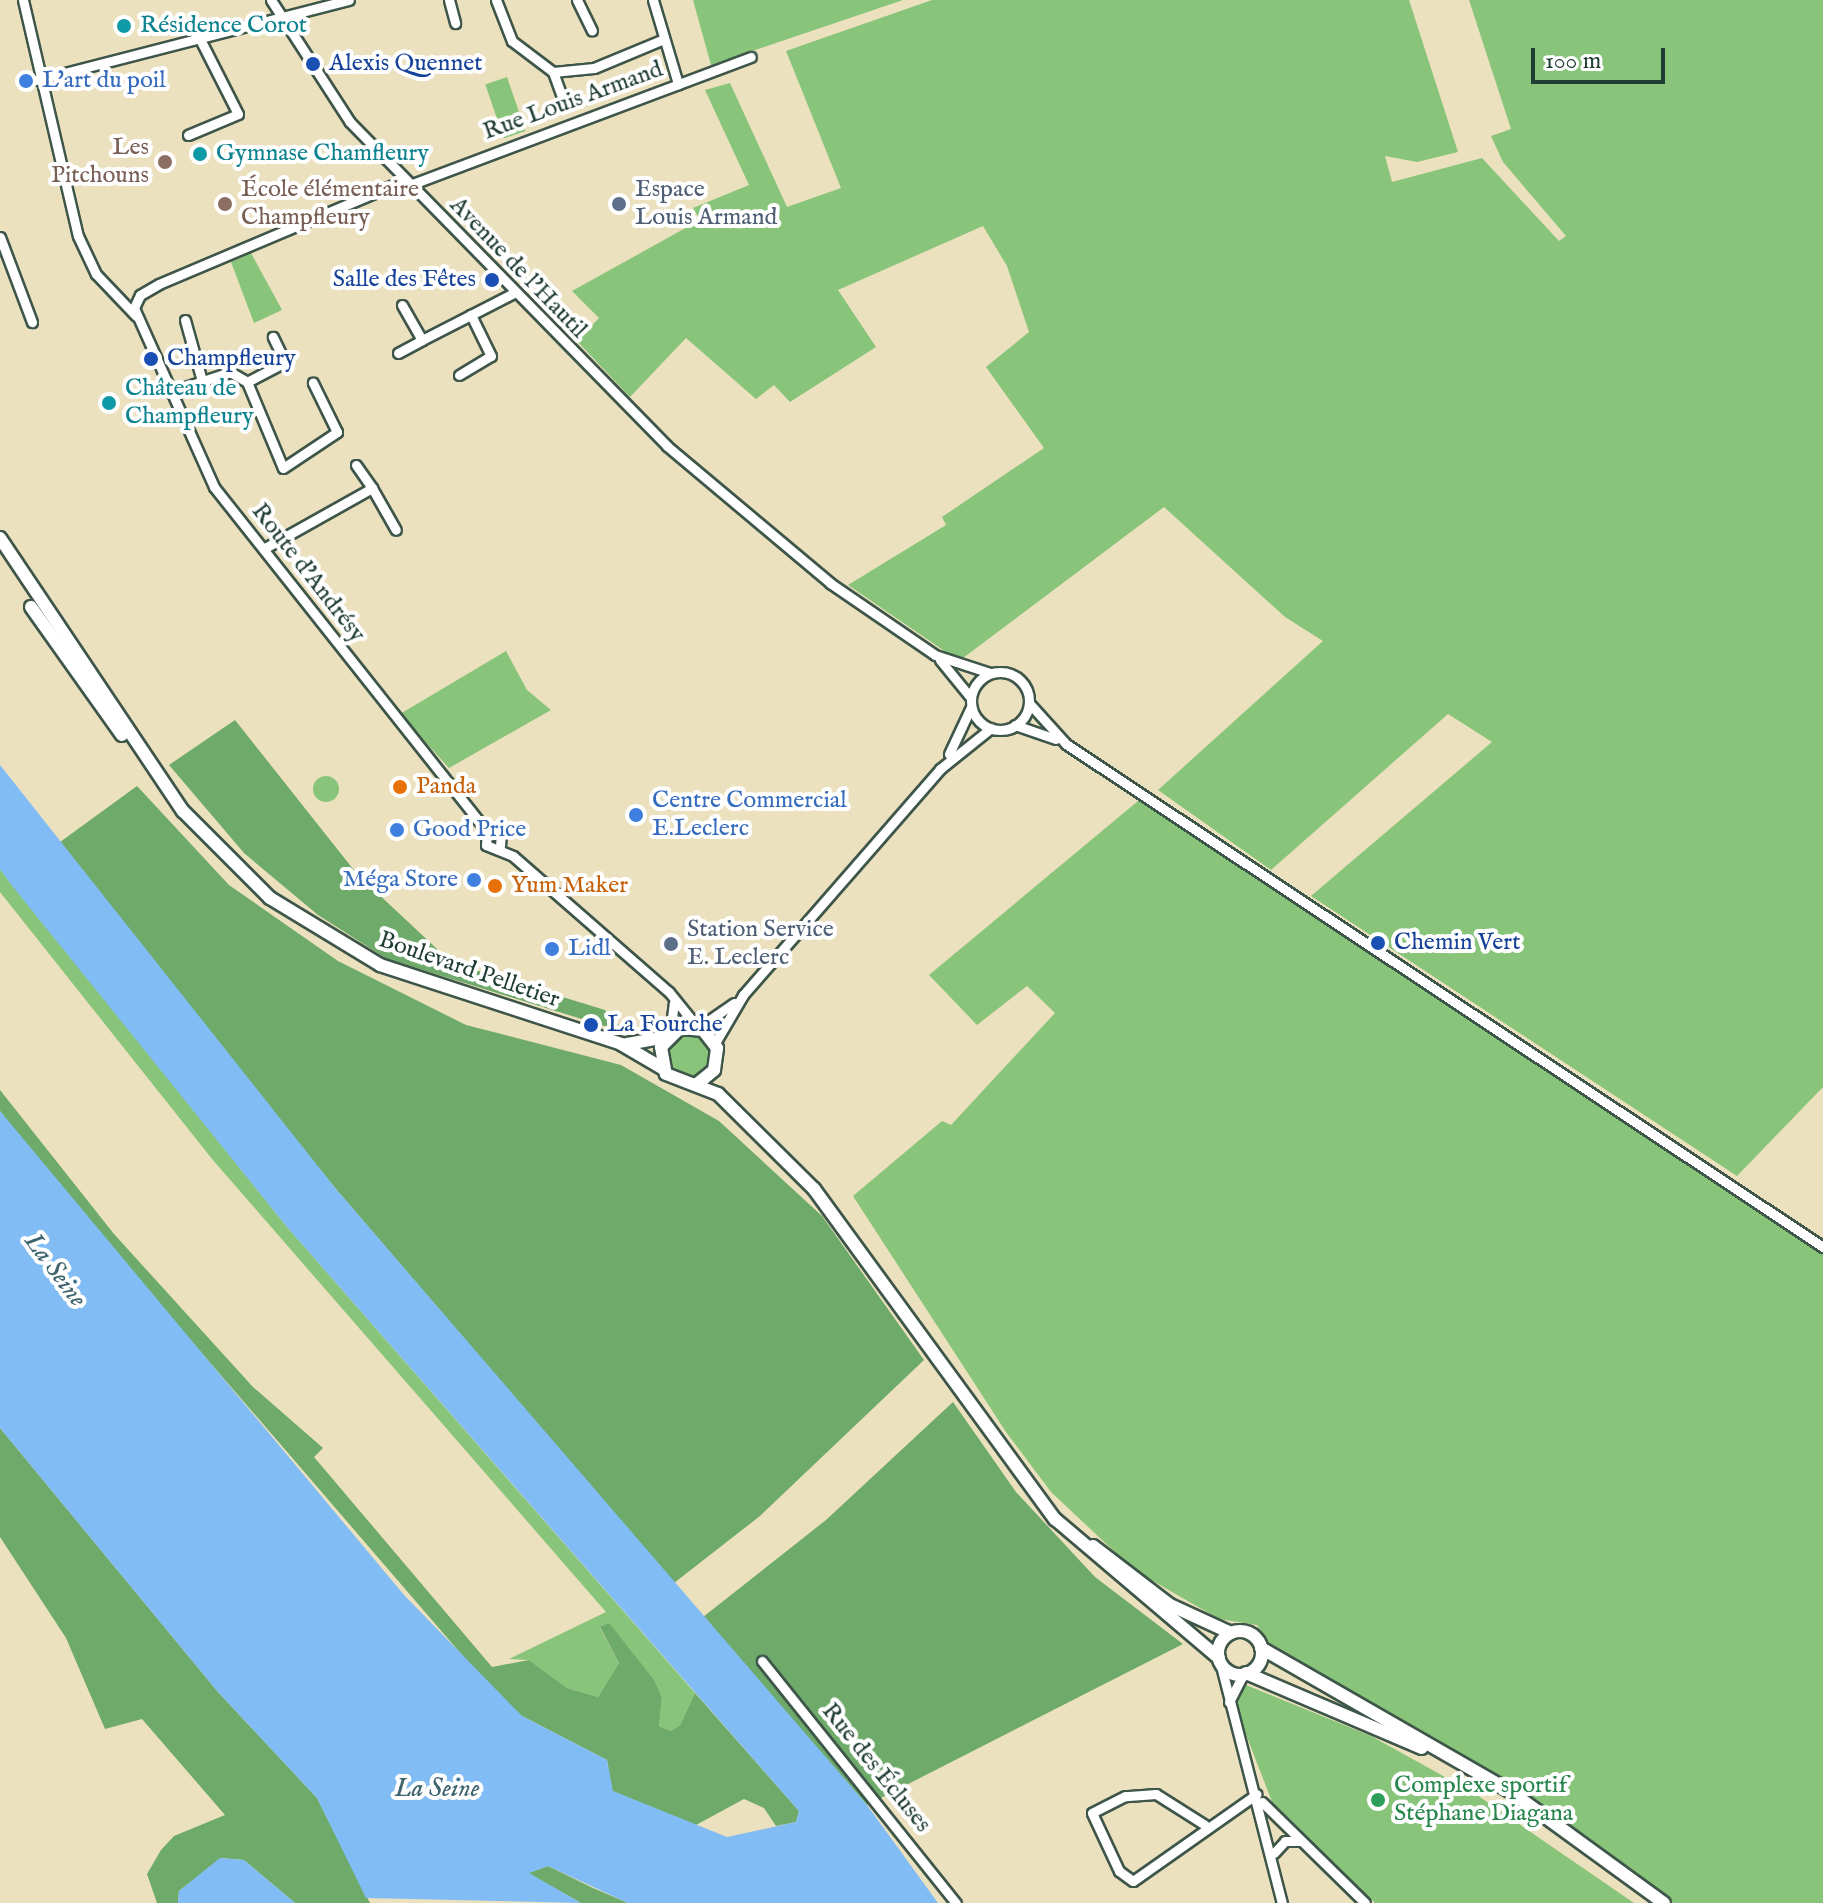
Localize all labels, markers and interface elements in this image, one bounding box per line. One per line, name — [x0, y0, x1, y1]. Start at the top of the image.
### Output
place label: Résidence Corot — [140, 12, 307, 40]
marker: Résidence Corot — [115, 17, 133, 35]
scale bar — [1535, 32, 1669, 82]
text: 100 m — [1545, 46, 1601, 77]
place label: Alexis Quennet — [329, 50, 482, 78]
marker: Alexis Quennet — [304, 55, 322, 73]
street label: Rue Louis Armand — [479, 55, 667, 147]
place label: L'art du poil — [42, 67, 166, 95]
marker: L'art du poil — [17, 72, 35, 90]
place label: Les Pitchouns — [51, 134, 149, 190]
place label: Gymnase Chamfleury — [216, 140, 429, 168]
marker: Gymnase Chamfleury — [191, 145, 209, 163]
marker: Les Pitchouns — [156, 153, 174, 171]
place label: École élémentaire Champfleury — [241, 176, 419, 232]
place label: Espace Louis Armand — [635, 176, 777, 232]
street label: Avenue de l'Hautil — [443, 191, 593, 345]
marker: École élémentaire Champfleury — [216, 195, 234, 213]
marker: Espace Louis Armand — [610, 195, 628, 213]
place label: Salle des Fêtes — [333, 266, 476, 294]
marker: Salle des Fêtes — [483, 271, 501, 289]
place label: Champfleury — [167, 345, 296, 373]
marker: Champfleury — [142, 350, 160, 368]
place label: Château de Champfleury — [125, 375, 254, 431]
marker: Château de Champfleury — [100, 394, 118, 412]
street label: Route d'Andrésy — [245, 498, 371, 648]
place label: Panda — [416, 773, 476, 801]
marker: Panda — [391, 778, 409, 796]
place label: Centre Commercial E.Leclerc — [652, 787, 847, 843]
marker: Centre Commercial E.Leclerc — [627, 806, 645, 824]
place label: Good Price — [413, 816, 526, 844]
marker: Good Price — [388, 821, 406, 839]
place label: Méga Store — [343, 866, 458, 894]
marker: Méga Store — [465, 871, 483, 889]
place label: Yum Maker — [511, 872, 628, 900]
marker: Yum Maker — [486, 877, 504, 895]
place label: Station Service E. Leclerc — [687, 916, 834, 972]
street label: Boulevard Pelletier — [375, 926, 563, 1014]
place label: Chemin Vert — [1394, 929, 1520, 957]
marker: Chemin Vert — [1369, 934, 1387, 952]
place label: Lidl — [568, 935, 611, 963]
marker: Station Service E. Leclerc — [662, 935, 680, 953]
marker: Lidl — [543, 940, 561, 958]
place label: La Fourche — [607, 1011, 723, 1039]
marker: La Fourche — [582, 1016, 600, 1034]
water label: La Seine — [17, 1227, 93, 1313]
street label: Rue des Écluses — [815, 1698, 937, 1838]
place label: Complexe sportif Stéphane Diagana — [1394, 1772, 1573, 1828]
water label: La Seine — [395, 1773, 479, 1805]
marker: Complexe sportif Stéphane Diagana — [1369, 1791, 1387, 1809]

